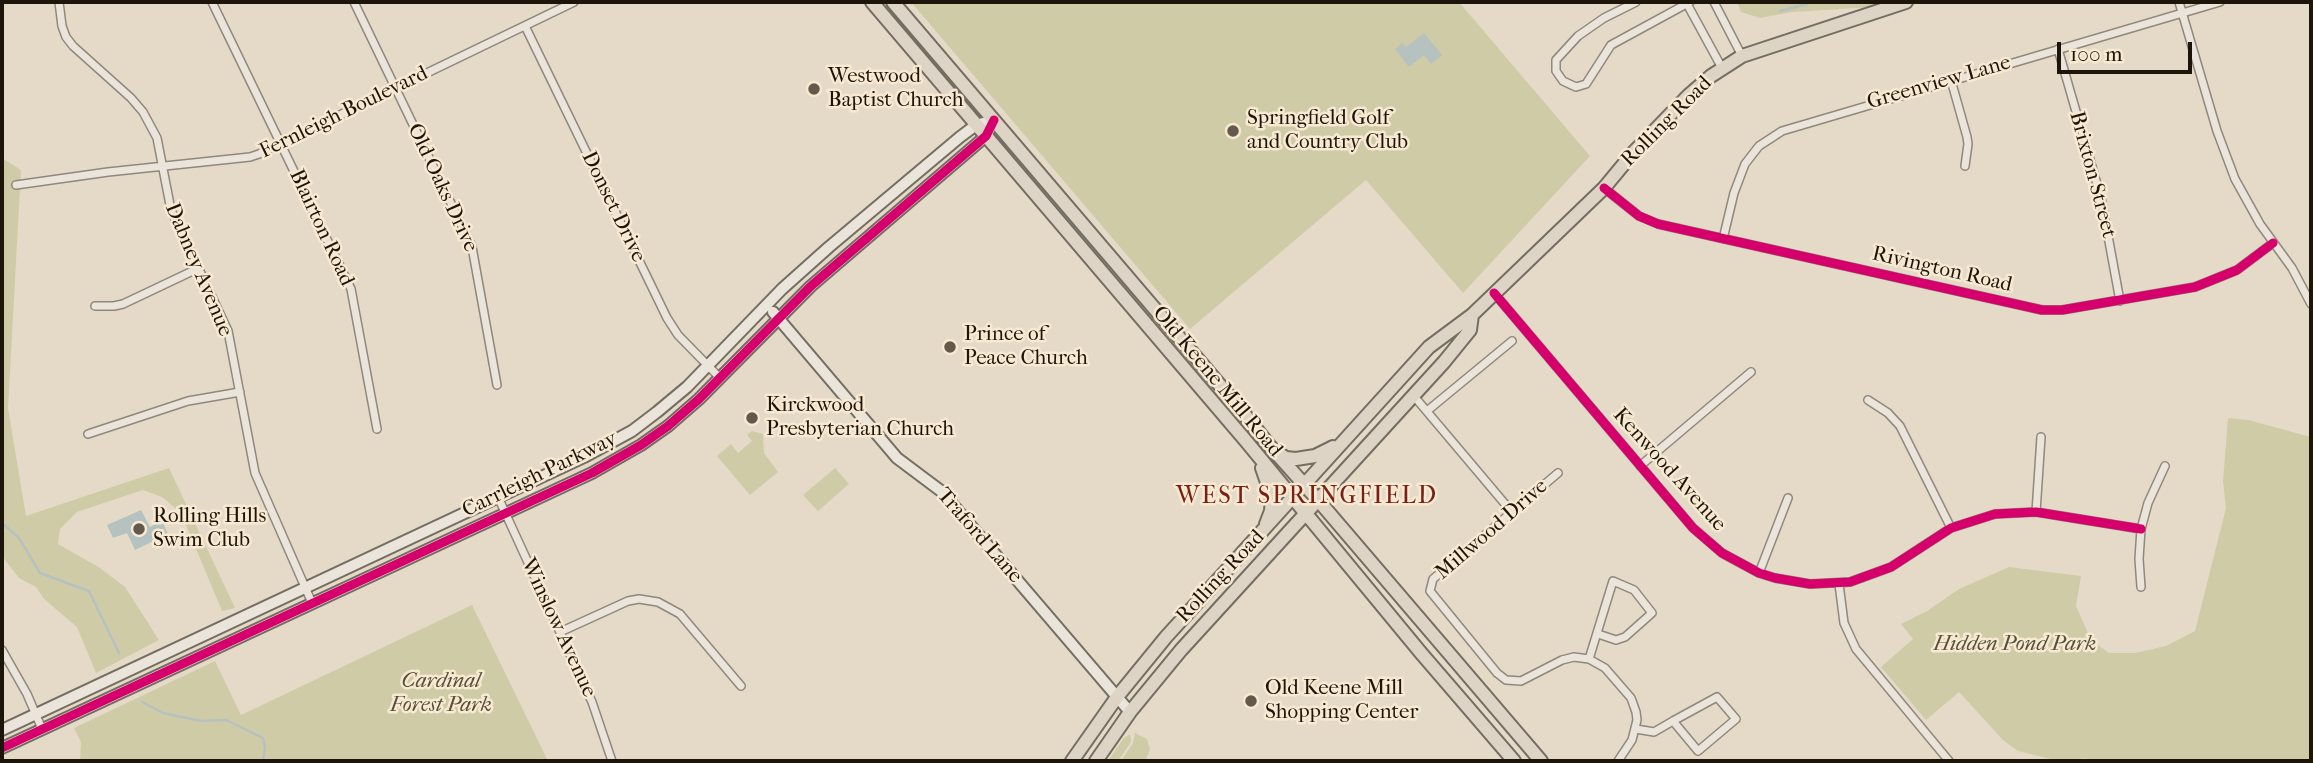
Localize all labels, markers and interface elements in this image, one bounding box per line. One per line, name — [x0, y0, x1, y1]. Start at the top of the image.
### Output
scale bar — [2061, 28, 2196, 72]
text: 100 m — [2070, 42, 2123, 66]
street label: Greenview Lane — [1864, 50, 2014, 116]
street label: Fernleigh Boulevard — [256, 61, 432, 165]
place label: Westwood Baptist Church — [828, 64, 964, 114]
street label: Rolling Road — [1616, 71, 1718, 173]
marker: Westwood Baptist Church — [806, 81, 822, 97]
place label: Springfield Golf and Country Club — [1247, 106, 1408, 156]
street label: Brixton Street — [2063, 109, 2121, 241]
street label: Old Oaks Drive — [401, 120, 483, 256]
marker: Springfield Golf and Country Club — [1225, 123, 1241, 139]
street label: Donset Drive — [575, 147, 651, 267]
street label: Blairton Road — [283, 166, 359, 290]
street label: Dabney Avenue — [159, 200, 237, 340]
street label: Rivington Road — [1870, 242, 2014, 298]
street label: Old Keene Mill Road — [1147, 301, 1287, 463]
place label: Prince of Peace Church — [964, 322, 1088, 372]
marker: Prince of Peace Church — [942, 339, 958, 355]
place label: Kirckwood Presbyterian Church — [766, 393, 954, 443]
street label: Kenwood Avenue — [1607, 403, 1731, 537]
marker: Kirckwood Presbyterian Church — [744, 410, 760, 426]
street label: Carrleigh Parkway — [459, 427, 621, 523]
street label: Millwood Drive — [1431, 474, 1553, 586]
street label: Traford Lane — [931, 483, 1027, 589]
district label: WEST SPRINGFIELD — [1178, 483, 1436, 511]
place label: Rolling Hills Swim Club — [153, 504, 266, 554]
marker: Rolling Hills Swim Club — [131, 521, 147, 537]
street label: Rolling Road — [1172, 525, 1270, 629]
street label: Winslow Avenue — [515, 555, 601, 701]
park label: Hidden Pond Park — [1934, 632, 2096, 658]
park label: Cardinal Forest Park — [390, 669, 492, 719]
place label: Old Keene Mill Shopping Center — [1265, 676, 1418, 726]
marker: Old Keene Mill Shopping Center — [1243, 693, 1259, 709]

